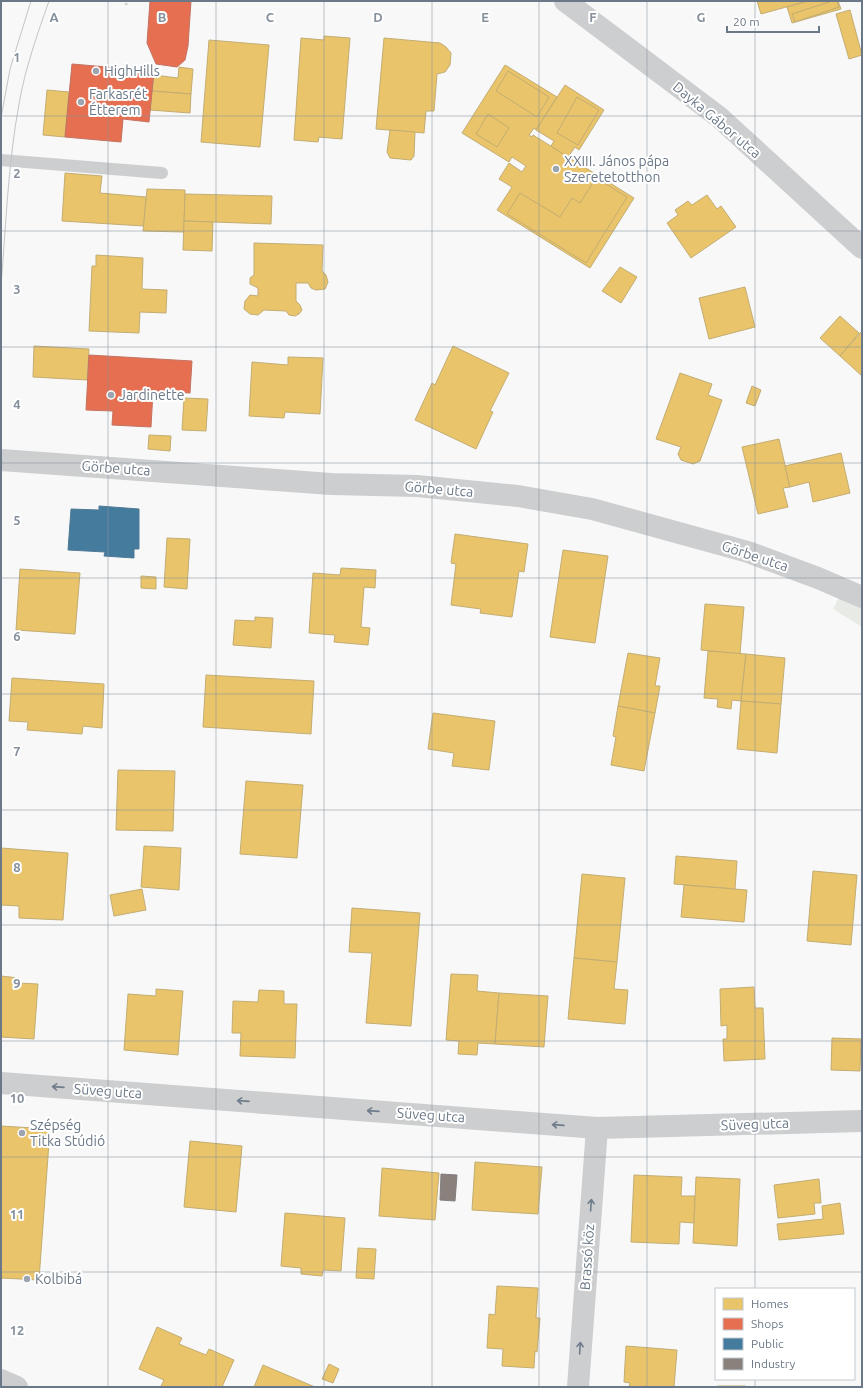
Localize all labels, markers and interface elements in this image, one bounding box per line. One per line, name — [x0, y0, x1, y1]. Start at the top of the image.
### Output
scale bar — [727, 8, 819, 34]
text: A — [49, 10, 59, 24]
text: B — [158, 10, 167, 24]
text: C — [266, 10, 275, 24]
text: D — [373, 10, 383, 24]
text: E — [481, 10, 489, 24]
text: F — [589, 10, 597, 24]
text: G — [697, 10, 706, 24]
text: 20 m — [733, 15, 760, 28]
text: 1 — [13, 50, 21, 64]
place label: HighHills — [104, 63, 160, 79]
marker: HighHills — [91, 66, 101, 76]
street label: Dayka Gábor utca — [670, 79, 764, 161]
place label: Farkasrét Étterem — [89, 86, 148, 118]
marker: Farkasrét Étterem — [76, 97, 86, 107]
place label: XXIII. János pápa Szeretetotthon — [564, 153, 669, 185]
marker: XXIII. János pápa Szeretetotthon — [551, 164, 561, 174]
text: 2 — [13, 166, 21, 180]
text: 3 — [13, 282, 21, 296]
place label: Jardinette — [119, 387, 184, 403]
marker: Jardinette — [106, 390, 116, 400]
text: 4 — [13, 397, 21, 411]
street label: Görbe utca — [81, 458, 151, 478]
street label: Görbe utca — [404, 478, 474, 500]
text: 5 — [13, 513, 21, 527]
street label: Görbe utca — [720, 538, 790, 574]
text: 6 — [13, 629, 21, 643]
text: 7 — [13, 744, 21, 758]
text: 8 — [13, 860, 21, 874]
text: 9 — [13, 976, 21, 990]
street label: Süveg utca — [73, 1081, 143, 1101]
one-way arrow — [52, 1083, 65, 1090]
text: 10 — [10, 1091, 24, 1105]
one-way arrow — [237, 1097, 250, 1104]
street label: Süveg utca — [396, 1105, 466, 1125]
one-way arrow — [367, 1107, 380, 1114]
street label: Süveg utca — [721, 1115, 789, 1133]
place label: Szépség Titka Stúdió — [30, 1117, 105, 1149]
one-way arrow — [552, 1121, 565, 1128]
marker: Szépség Titka Stúdió — [17, 1128, 27, 1138]
one-way arrow — [588, 1199, 595, 1212]
text: 11 — [10, 1207, 24, 1221]
street label: Brassó köz — [577, 1223, 597, 1291]
place label: Kolbibá — [35, 1271, 82, 1287]
marker: Kolbibá — [22, 1274, 32, 1284]
legend — [715, 1288, 855, 1380]
text: Homes — [751, 1297, 789, 1310]
text: Shops — [751, 1317, 783, 1330]
text: 12 — [10, 1323, 24, 1337]
text: Public — [751, 1337, 784, 1350]
one-way arrow — [577, 1342, 584, 1355]
text: Industry — [751, 1357, 796, 1370]

